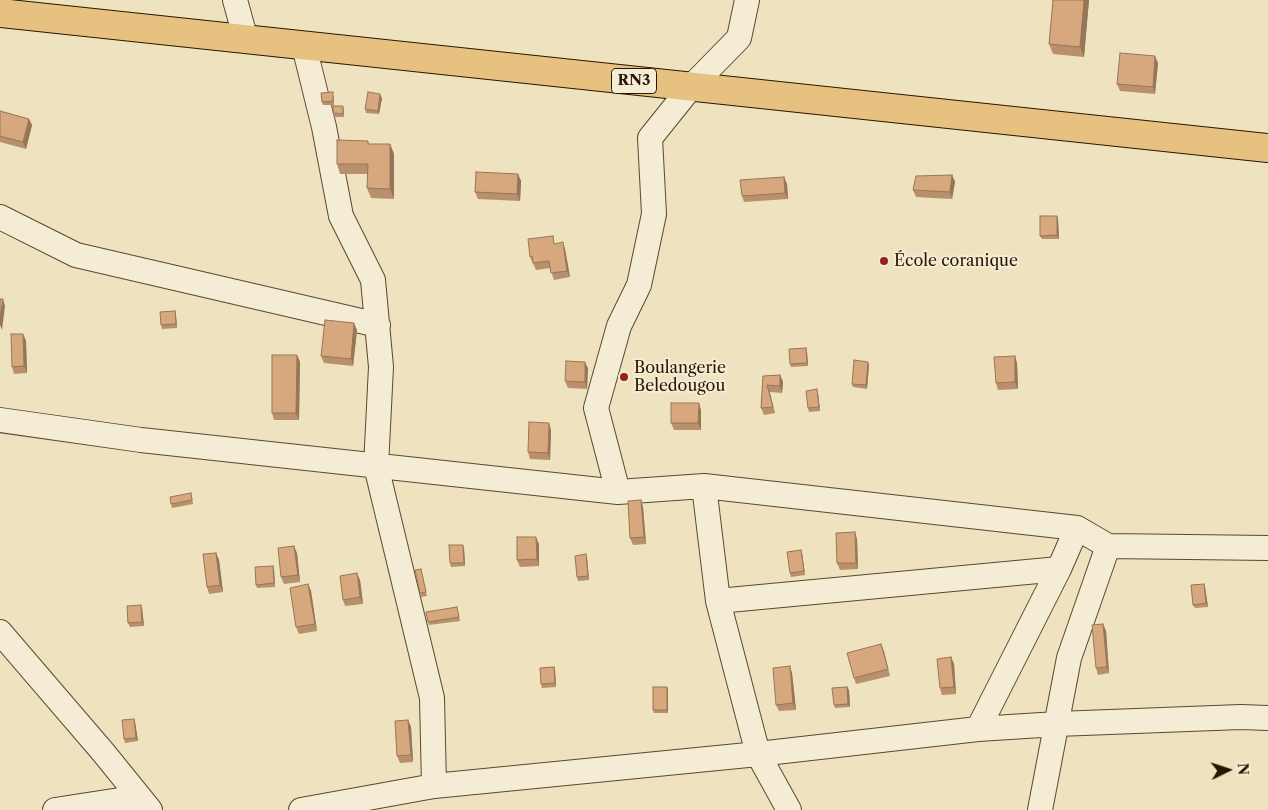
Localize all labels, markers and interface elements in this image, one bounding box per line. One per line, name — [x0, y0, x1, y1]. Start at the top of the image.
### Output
road number: RN3 — [612, 68, 656, 94]
place label: École coranique — [894, 251, 1018, 271]
marker: École coranique — [878, 255, 890, 267]
place label: Boulangerie Beledougou — [634, 358, 726, 396]
marker: Boulangerie Beledougou — [618, 371, 630, 383]
north arrow — [1203, 745, 1253, 795]
text: N — [1234, 762, 1252, 776]

